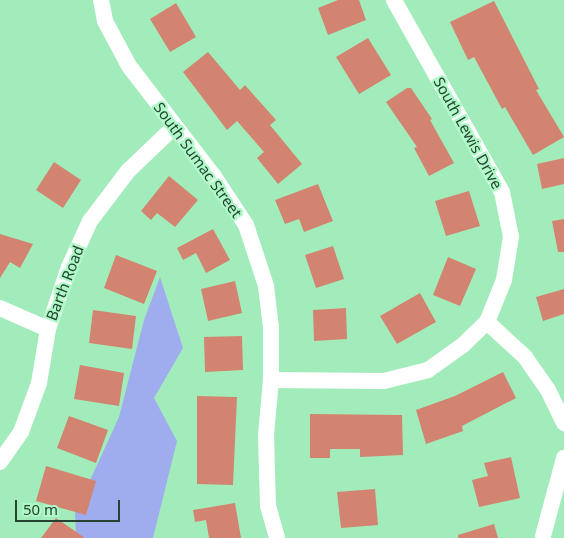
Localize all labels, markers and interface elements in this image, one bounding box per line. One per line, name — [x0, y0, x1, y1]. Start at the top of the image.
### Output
street label: South Lewis Drive — [430, 74, 506, 192]
street label: South Sumac Street — [150, 99, 246, 221]
street label: Barth Road — [42, 243, 88, 323]
scale bar — [18, 490, 122, 522]
text: 50 m — [23, 499, 58, 519]

